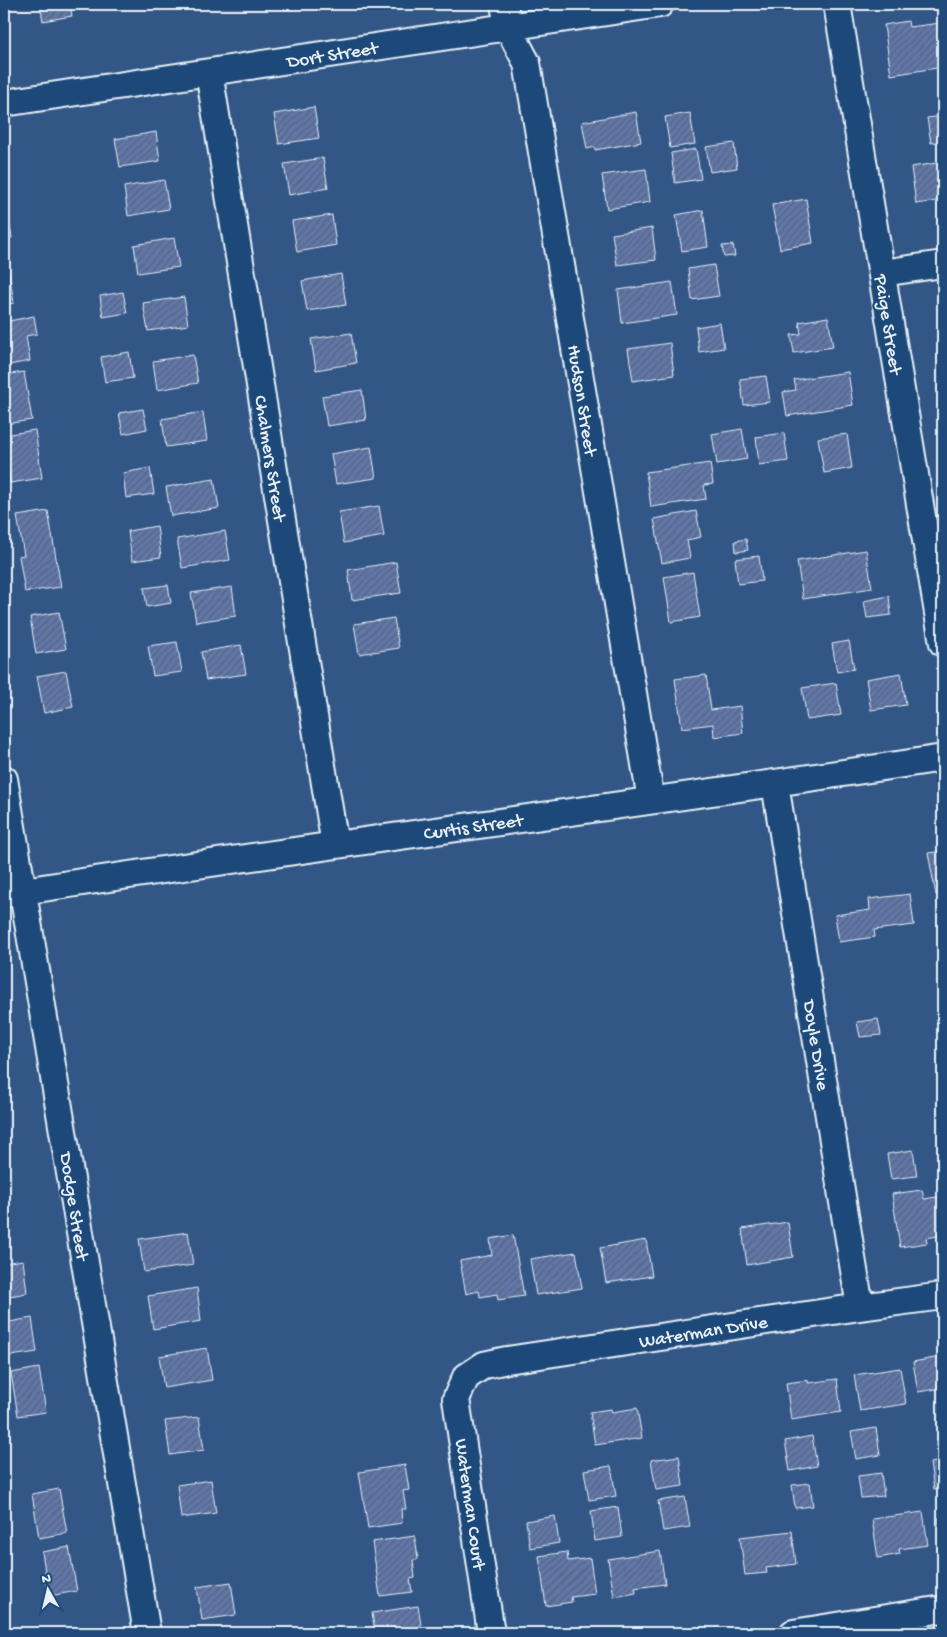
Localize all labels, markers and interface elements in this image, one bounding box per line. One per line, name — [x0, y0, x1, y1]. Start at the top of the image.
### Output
street label: Dort Street — [283, 38, 382, 75]
street label: Paige Street — [867, 272, 906, 378]
street label: Hudson Street — [560, 343, 601, 460]
street label: Chalmers Street — [247, 394, 290, 525]
street label: Curtis Street — [422, 810, 527, 847]
street label: Doyle Drive — [796, 997, 833, 1093]
street label: Dodge Street — [52, 1149, 93, 1264]
street label: Waterman Drive — [638, 1312, 770, 1355]
street label: Waterman Court — [448, 1437, 489, 1574]
north arrow — [22, 1564, 72, 1614]
text: N — [41, 1571, 52, 1589]

